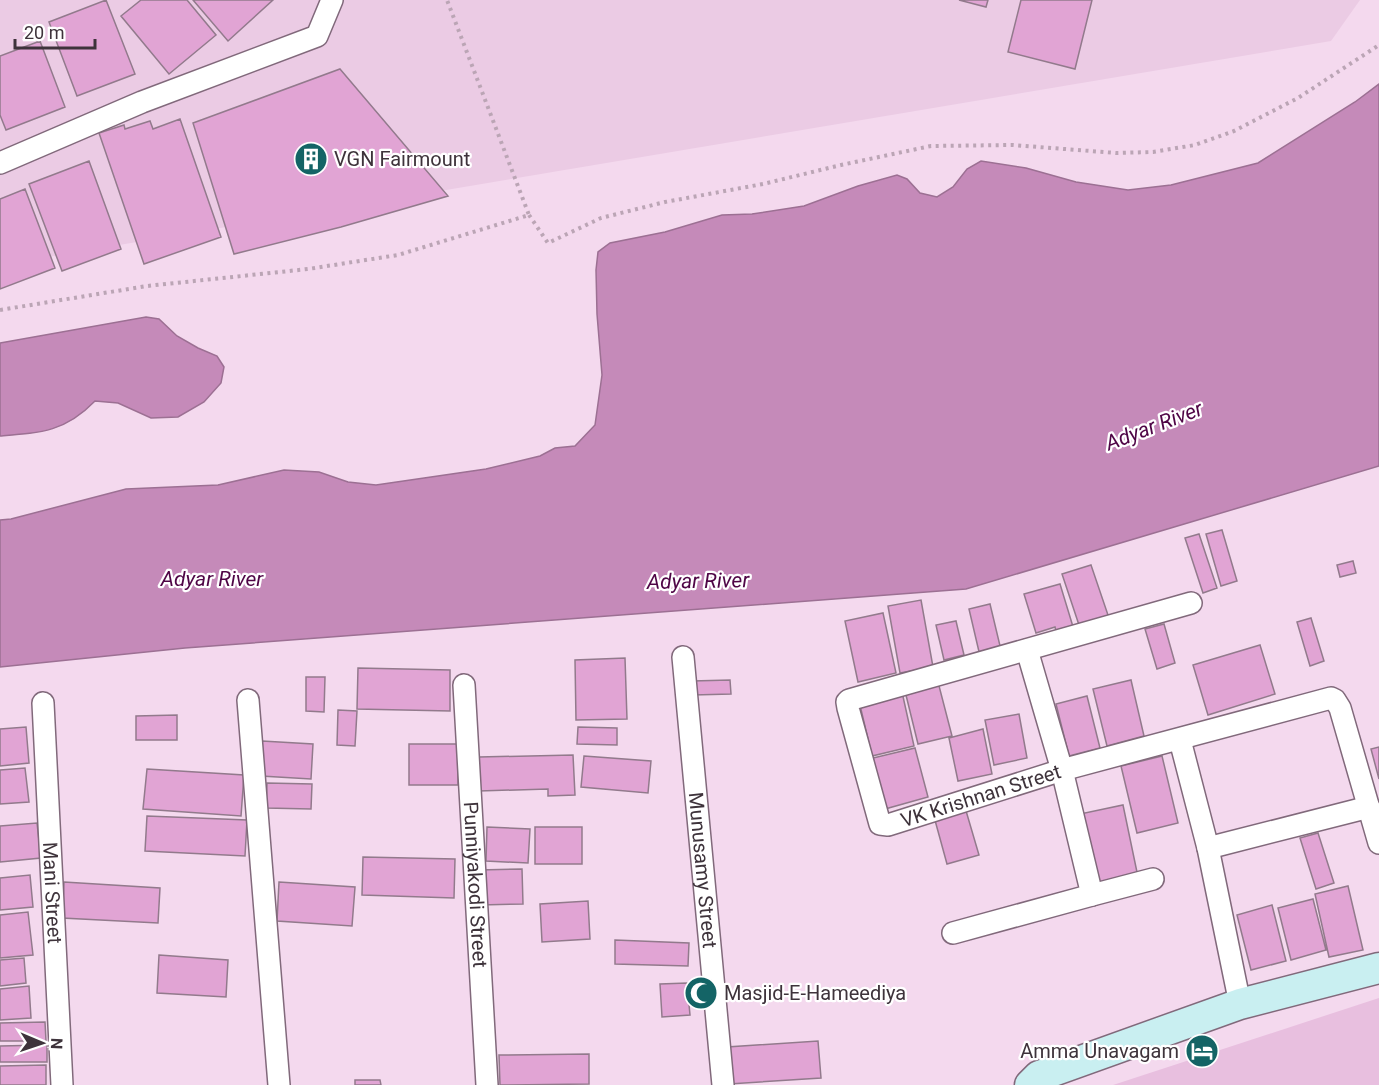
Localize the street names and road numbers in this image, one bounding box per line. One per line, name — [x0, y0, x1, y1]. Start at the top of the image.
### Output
street label: VK Krishnan Street — [898, 759, 1064, 832]
street label: Munusamy Street — [684, 791, 722, 949]
street label: Punniyakodi Street — [459, 801, 492, 968]
street label: Mani Street — [38, 841, 67, 944]

